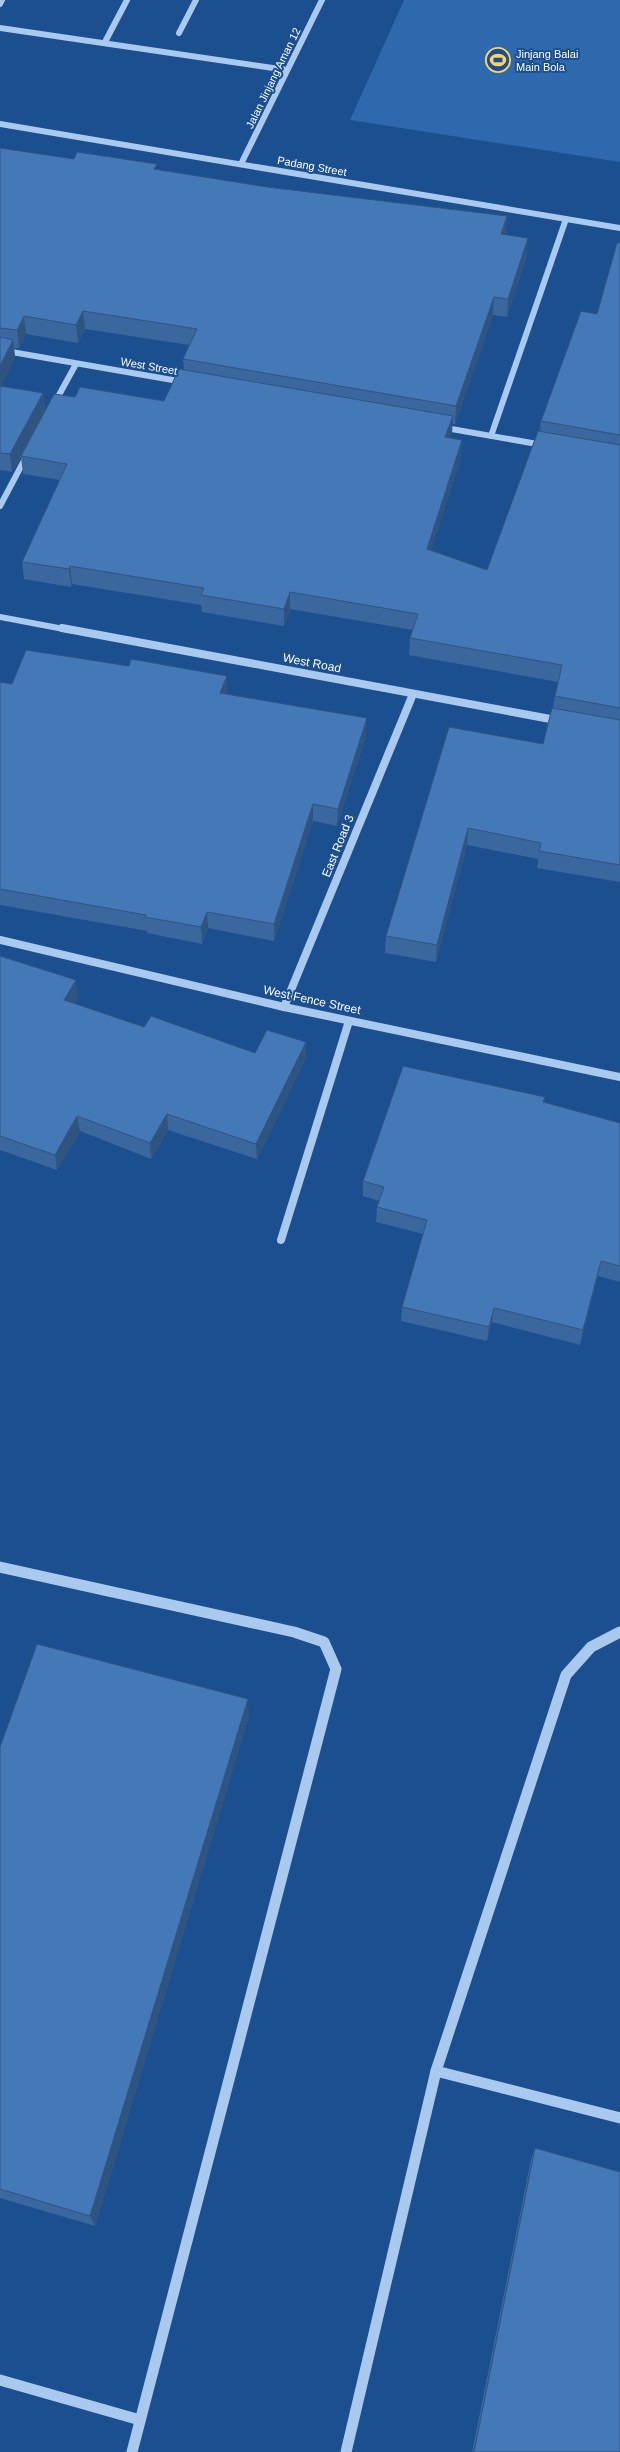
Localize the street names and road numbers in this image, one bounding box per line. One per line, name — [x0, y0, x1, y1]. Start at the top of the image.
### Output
street label: Jalan Jinjang Aman 12 — [243, 26, 303, 130]
street label: Padang Street — [276, 154, 348, 178]
street label: West Street — [120, 355, 178, 377]
street label: West Road — [282, 650, 342, 676]
street label: East Road 3 — [319, 812, 357, 879]
street label: West Fence Street — [262, 983, 363, 1017]

